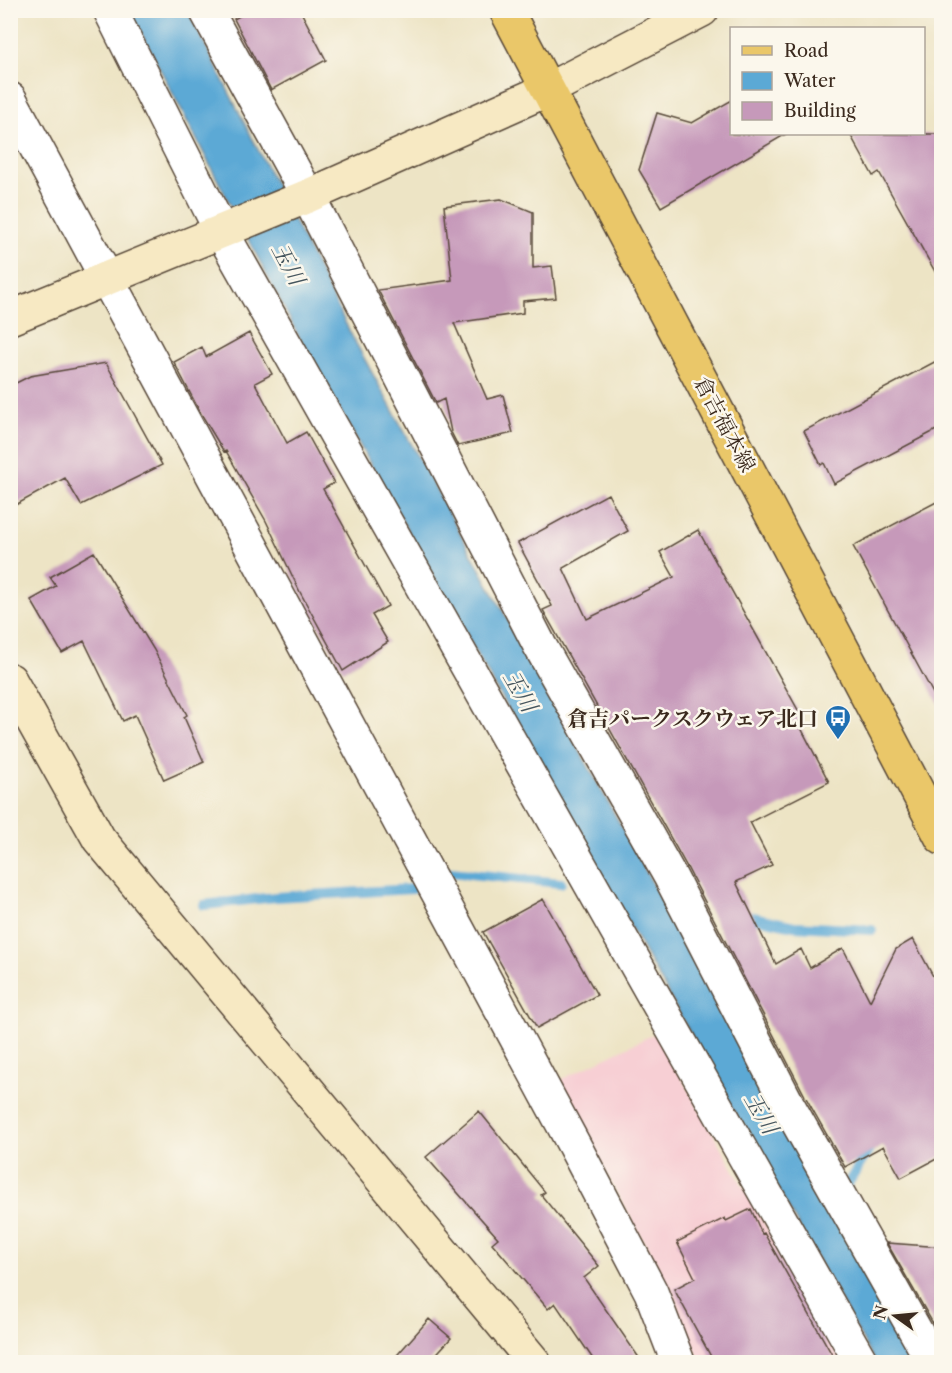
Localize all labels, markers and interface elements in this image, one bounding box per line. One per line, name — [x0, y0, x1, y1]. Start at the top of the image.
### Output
legend — [730, 27, 925, 135]
text: Road — [784, 40, 829, 62]
text: Water — [783, 70, 836, 92]
text: Building — [784, 100, 856, 122]
water label: 玉川 — [266, 238, 311, 292]
street label: 倉吉福本線 — [689, 372, 761, 476]
water label: 玉川 — [497, 665, 544, 719]
bus stop icon: 倉吉パークスクウェア北口 — [823, 703, 853, 741]
place label: 倉吉パークスクウェア北口 — [567, 706, 818, 731]
water label: 玉川 — [738, 1087, 785, 1141]
north arrow — [865, 1286, 925, 1346]
text: N — [869, 1303, 892, 1321]

